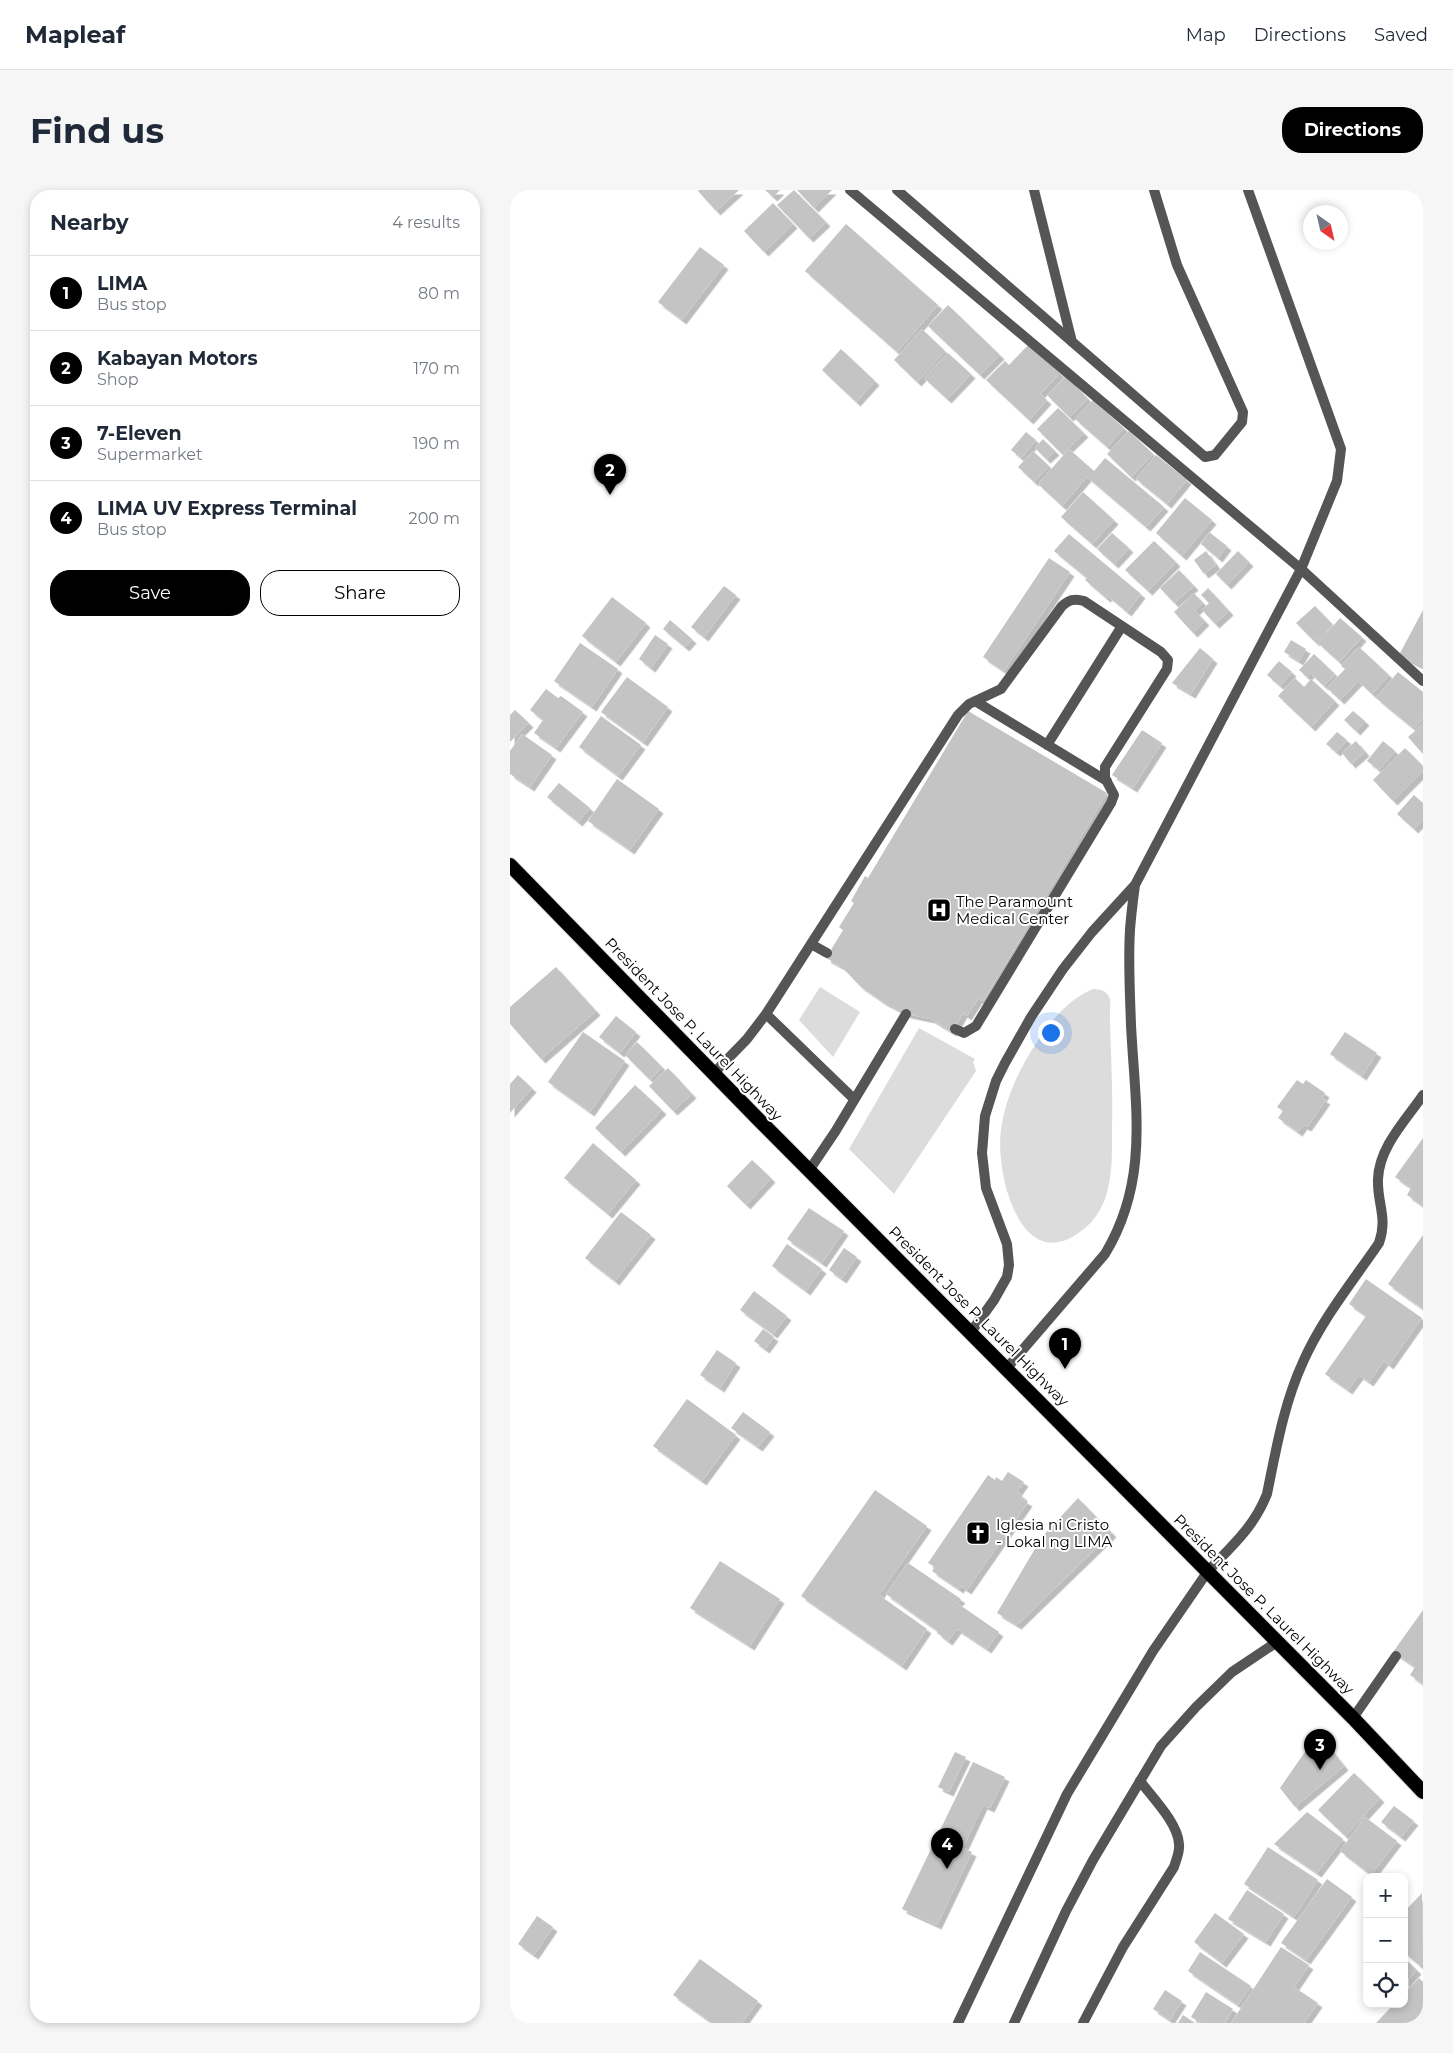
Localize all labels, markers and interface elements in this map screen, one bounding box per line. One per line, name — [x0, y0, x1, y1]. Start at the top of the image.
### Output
text: Mapleaf — [25, 20, 125, 49]
text: Map — [1186, 24, 1226, 46]
text: Directions — [1254, 24, 1346, 46]
text: Saved — [1374, 24, 1428, 46]
button: Directions — [1282, 107, 1423, 153]
text: Find us — [30, 109, 164, 152]
north arrow — [1303, 205, 1348, 250]
text: Nearby — [50, 210, 129, 235]
text: 4 results — [392, 213, 460, 232]
text: LIMA — [97, 272, 147, 295]
text: 1 — [63, 284, 69, 303]
text: 80 m — [418, 284, 460, 303]
text: Bus stop — [97, 295, 167, 314]
text: Kabayan Motors — [97, 347, 257, 370]
text: 2 — [61, 359, 71, 378]
text: 170 m — [413, 359, 460, 378]
text: Shop — [97, 370, 139, 389]
text: 7-Eleven — [97, 422, 182, 445]
text: 3 — [61, 434, 71, 453]
text: 190 m — [413, 434, 460, 453]
text: Supermarket — [97, 445, 203, 464]
pin: 2 — [594, 454, 626, 495]
text: LIMA UV Express Terminal — [97, 497, 357, 520]
text: 4 — [60, 509, 72, 528]
text: 200 m — [409, 509, 460, 528]
text: Bus stop — [97, 520, 167, 539]
button: Save — [50, 570, 250, 616]
button: Share — [260, 570, 460, 616]
place label: The Paramount Medical Center — [956, 892, 1073, 928]
hospital icon: The Paramount Medical Center — [926, 897, 952, 923]
street label: President Jose P. Laurel Highway — [601, 933, 787, 1125]
your location — [1038, 1020, 1064, 1046]
street label: President Jose P. Laurel Highway — [885, 1222, 1074, 1411]
pin: 1 — [1049, 1328, 1081, 1369]
street label: President Jose P. Laurel Highway — [1170, 1510, 1359, 1699]
place label: Iglesia ni Cristo - Lokal ng LIMA — [996, 1515, 1112, 1551]
church icon: Iglesia ni Cristo - Lokal ng LIMA — [965, 1520, 991, 1546]
pin: 3 — [1304, 1729, 1336, 1770]
pin: 4 — [931, 1828, 963, 1869]
map controls — [1363, 1873, 1408, 2008]
button: + — [1363, 1873, 1408, 1918]
button: − — [1363, 1918, 1408, 1963]
button: locate — [1363, 1963, 1408, 2008]

